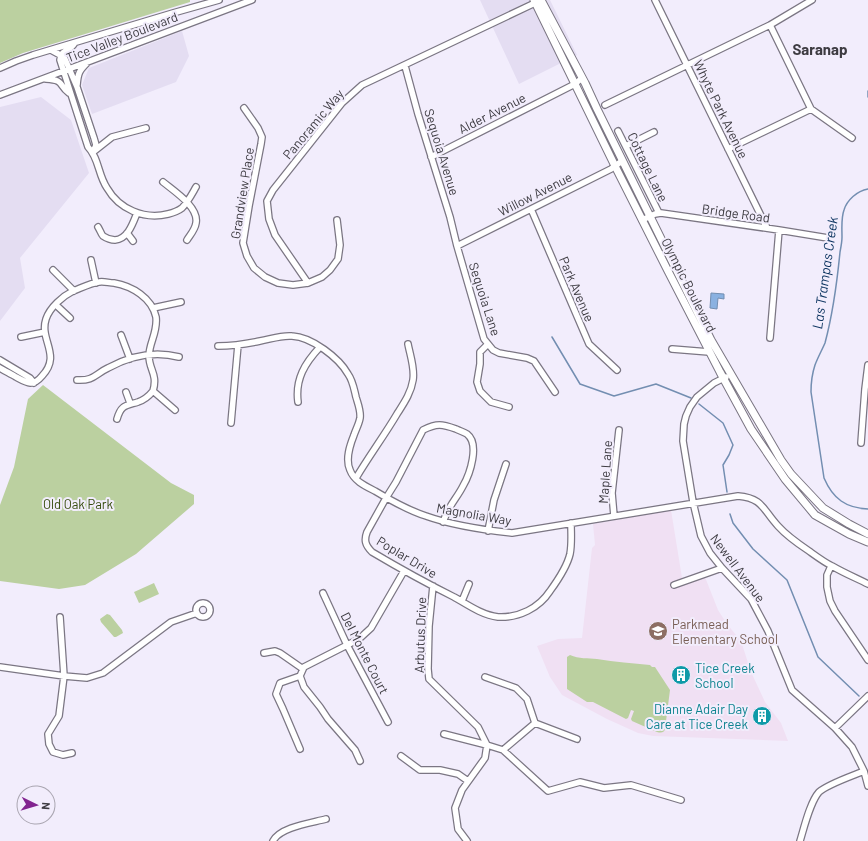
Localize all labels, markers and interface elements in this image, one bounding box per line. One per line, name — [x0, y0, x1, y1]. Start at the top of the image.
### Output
street label: Tice Valley Boulevard — [64, 8, 180, 66]
district label: Saranap — [793, 40, 847, 58]
street label: Whyte Park Avenue — [690, 57, 752, 161]
street label: Panoramic Way — [279, 86, 347, 162]
street label: Alder Avenue — [456, 89, 528, 137]
street label: Sequoia Avenue — [421, 107, 463, 197]
street label: Cottage Lane — [624, 130, 672, 204]
street label: Grandview Place — [227, 146, 257, 240]
street label: Willow Avenue — [495, 168, 575, 219]
street label: Bridge Road — [701, 200, 771, 226]
water label: Las Trampas Creek — [808, 215, 841, 330]
street label: Olympic Boulevard — [658, 235, 720, 335]
street label: Park Avenue — [556, 254, 598, 324]
street label: Sequoia Lane — [466, 260, 504, 338]
street label: Maple Lane — [595, 440, 615, 504]
park label: Old Oak Park — [43, 496, 114, 512]
street label: Magnolia Way — [435, 500, 513, 528]
street label: Newell Avenue — [707, 531, 769, 605]
street label: Poplar Drive — [374, 533, 440, 581]
street label: Arbutus Drive — [411, 597, 429, 673]
street label: Del Monte Court — [338, 609, 392, 697]
place label: Parkmead Elementary School — [672, 616, 778, 647]
school or university icon: Parkmead Elementary School — [647, 620, 669, 642]
place label: Tice Creek School — [695, 660, 755, 691]
building icon: Tice Creek School — [670, 664, 692, 686]
place label: Dianne Adair Day Care at Tice Creek — [646, 701, 748, 732]
building icon: Dianne Adair Day Care at Tice Creek — [751, 705, 773, 727]
north arrow — [16, 785, 56, 825]
text: N — [40, 802, 53, 810]

